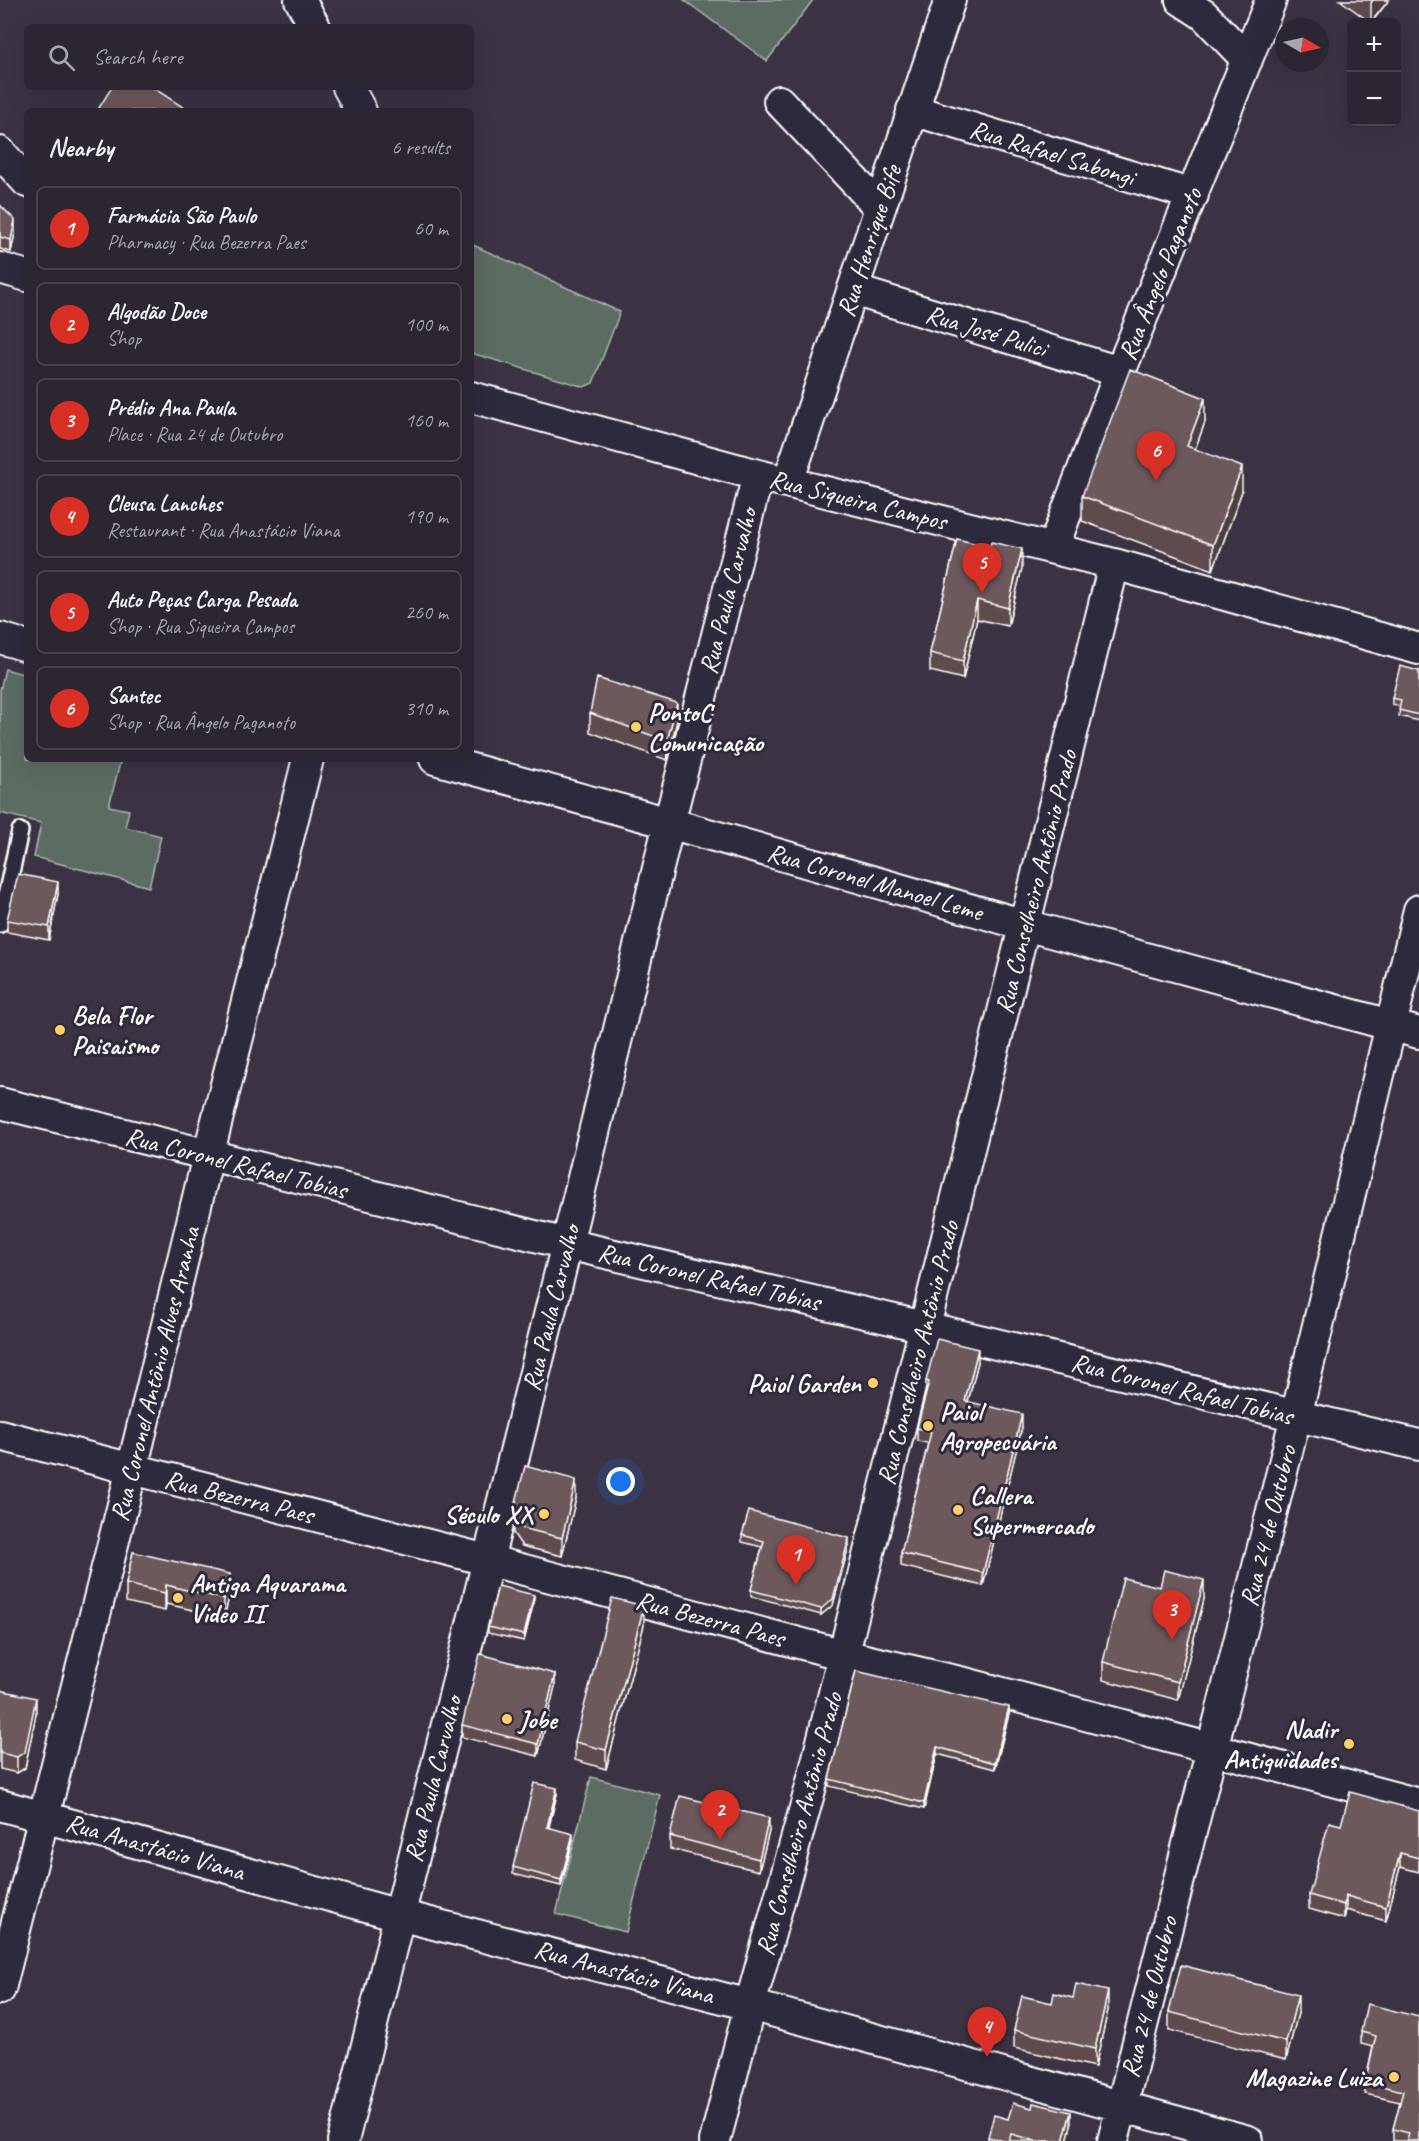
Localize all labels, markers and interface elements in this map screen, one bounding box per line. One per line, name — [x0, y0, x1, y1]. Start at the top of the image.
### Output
north arrow — [1275, 18, 1329, 72]
map controls — [1347, 18, 1401, 126]
button: + — [1347, 18, 1401, 72]
search box — [24, 24, 474, 90]
icon: search — [45, 41, 78, 74]
text: Search here — [93, 43, 183, 71]
button: − — [1347, 72, 1401, 126]
street label: Rua Rafael Sabongi — [966, 112, 1141, 195]
text: Nearby — [48, 131, 113, 164]
text: 6 results — [391, 135, 450, 160]
street label: Rua Henrique Bife — [829, 159, 910, 321]
street label: Rua Ângelo Paganoto — [1110, 181, 1210, 365]
text: Farmácia São Paulo — [107, 202, 256, 230]
text: 1 — [65, 216, 74, 241]
text: 60 m — [414, 216, 448, 241]
text: Pharmacy · Rua Bezerra Paes — [107, 230, 305, 255]
street label: Rua José Pulici — [922, 297, 1053, 366]
text: Algodão Doce — [107, 298, 206, 326]
text: 2 — [65, 312, 74, 337]
text: 100 m — [405, 312, 448, 337]
text: Shop — [107, 326, 141, 351]
text: Prédio Ana Paula — [107, 394, 235, 422]
text: 3 — [65, 408, 74, 433]
text: 160 m — [405, 408, 448, 433]
text: Place · Rua 24 de Outubro — [107, 422, 282, 447]
pin: 6 — [1136, 432, 1176, 481]
street label: Rua Siqueira Campos — [766, 462, 952, 538]
text: Cleusa Lanches — [107, 490, 222, 518]
street label: Rua Paula Carvalho — [691, 502, 765, 677]
text: 4 — [65, 504, 74, 529]
text: 190 m — [405, 504, 448, 529]
text: Restaurant · Rua Anastácio Viana — [107, 518, 340, 543]
pin: 5 — [962, 544, 1002, 593]
text: Auto Peças Carga Pesada — [107, 586, 297, 614]
text: 5 — [65, 600, 74, 625]
text: 260 m — [405, 600, 448, 625]
text: Shop · Rua Siqueira Campos — [107, 614, 294, 639]
text: Santec — [107, 682, 161, 710]
text: 6 — [65, 696, 74, 721]
text: 310 m — [405, 696, 448, 721]
place label: PontoC Comunicação — [648, 696, 764, 759]
text: Shop · Rua Ângelo Paganoto — [107, 710, 295, 735]
marker: PontoC Comunicação — [629, 720, 643, 734]
street label: Rua Conselheiro Antônio Prado — [987, 745, 1085, 1017]
street label: Rua Coronel Manoel Leme — [763, 835, 989, 929]
place label: Bela Flor Paisaismo — [72, 999, 161, 1062]
marker: Bela Flor Paisaismo — [53, 1023, 67, 1037]
street label: Rua Coronel Rafael Tobias — [122, 1120, 352, 1207]
street label: Rua Conselheiro Antônio Prado — [869, 1216, 967, 1488]
street label: Rua Paula Carvalho — [514, 1219, 588, 1394]
street label: Rua Coronel Antônio Alves Aranha — [102, 1222, 208, 1525]
street label: Rua Coronel Rafael Tobias — [595, 1235, 825, 1319]
street label: Rua Coronel Rafael Tobias — [1068, 1346, 1298, 1433]
place label: Paiol Garden — [748, 1367, 862, 1400]
marker: Paiol Garden — [866, 1376, 880, 1390]
place label: Paiol Agropecuária — [940, 1395, 1058, 1458]
marker: Paiol Agropecuária — [921, 1419, 935, 1433]
street label: Rua 24 de Outubro — [1232, 1440, 1304, 1610]
street label: Rua Bezerra Paes — [161, 1463, 319, 1532]
your location — [606, 1467, 635, 1496]
place label: Callera Supermercado — [970, 1479, 1096, 1542]
place label: Século XX — [444, 1498, 535, 1531]
marker: Callera Supermercado — [951, 1503, 965, 1517]
marker: Século XX — [537, 1507, 551, 1521]
pin: 1 — [776, 1536, 816, 1585]
place label: Antiga Aquarama Video II — [190, 1567, 347, 1630]
street label: Rua Bezerra Paes — [632, 1583, 790, 1655]
pin: 3 — [1152, 1590, 1192, 1640]
marker: Antiga Aquarama Video II — [171, 1591, 185, 1605]
street label: Rua Conselheiro Antônio Prado — [748, 1687, 850, 1959]
street label: Rua Paula Carvalho — [396, 1690, 470, 1865]
place label: Jobe — [517, 1703, 559, 1736]
marker: Jobe — [500, 1712, 514, 1726]
place label: Nadir Antiguidades — [1224, 1713, 1340, 1776]
marker: Nadir Antiguidades — [1342, 1737, 1356, 1751]
pin: 2 — [700, 1790, 740, 1840]
street label: Rua Anastácio Viana — [62, 1806, 250, 1889]
street label: Rua 24 de Outubro — [1113, 1911, 1185, 2081]
street label: Rua Anastácio Viana — [531, 1932, 719, 2012]
pin: 4 — [968, 2008, 1006, 2057]
place label: Magazine Luiza — [1246, 2061, 1384, 2094]
marker: Magazine Luiza — [1387, 2070, 1401, 2084]

